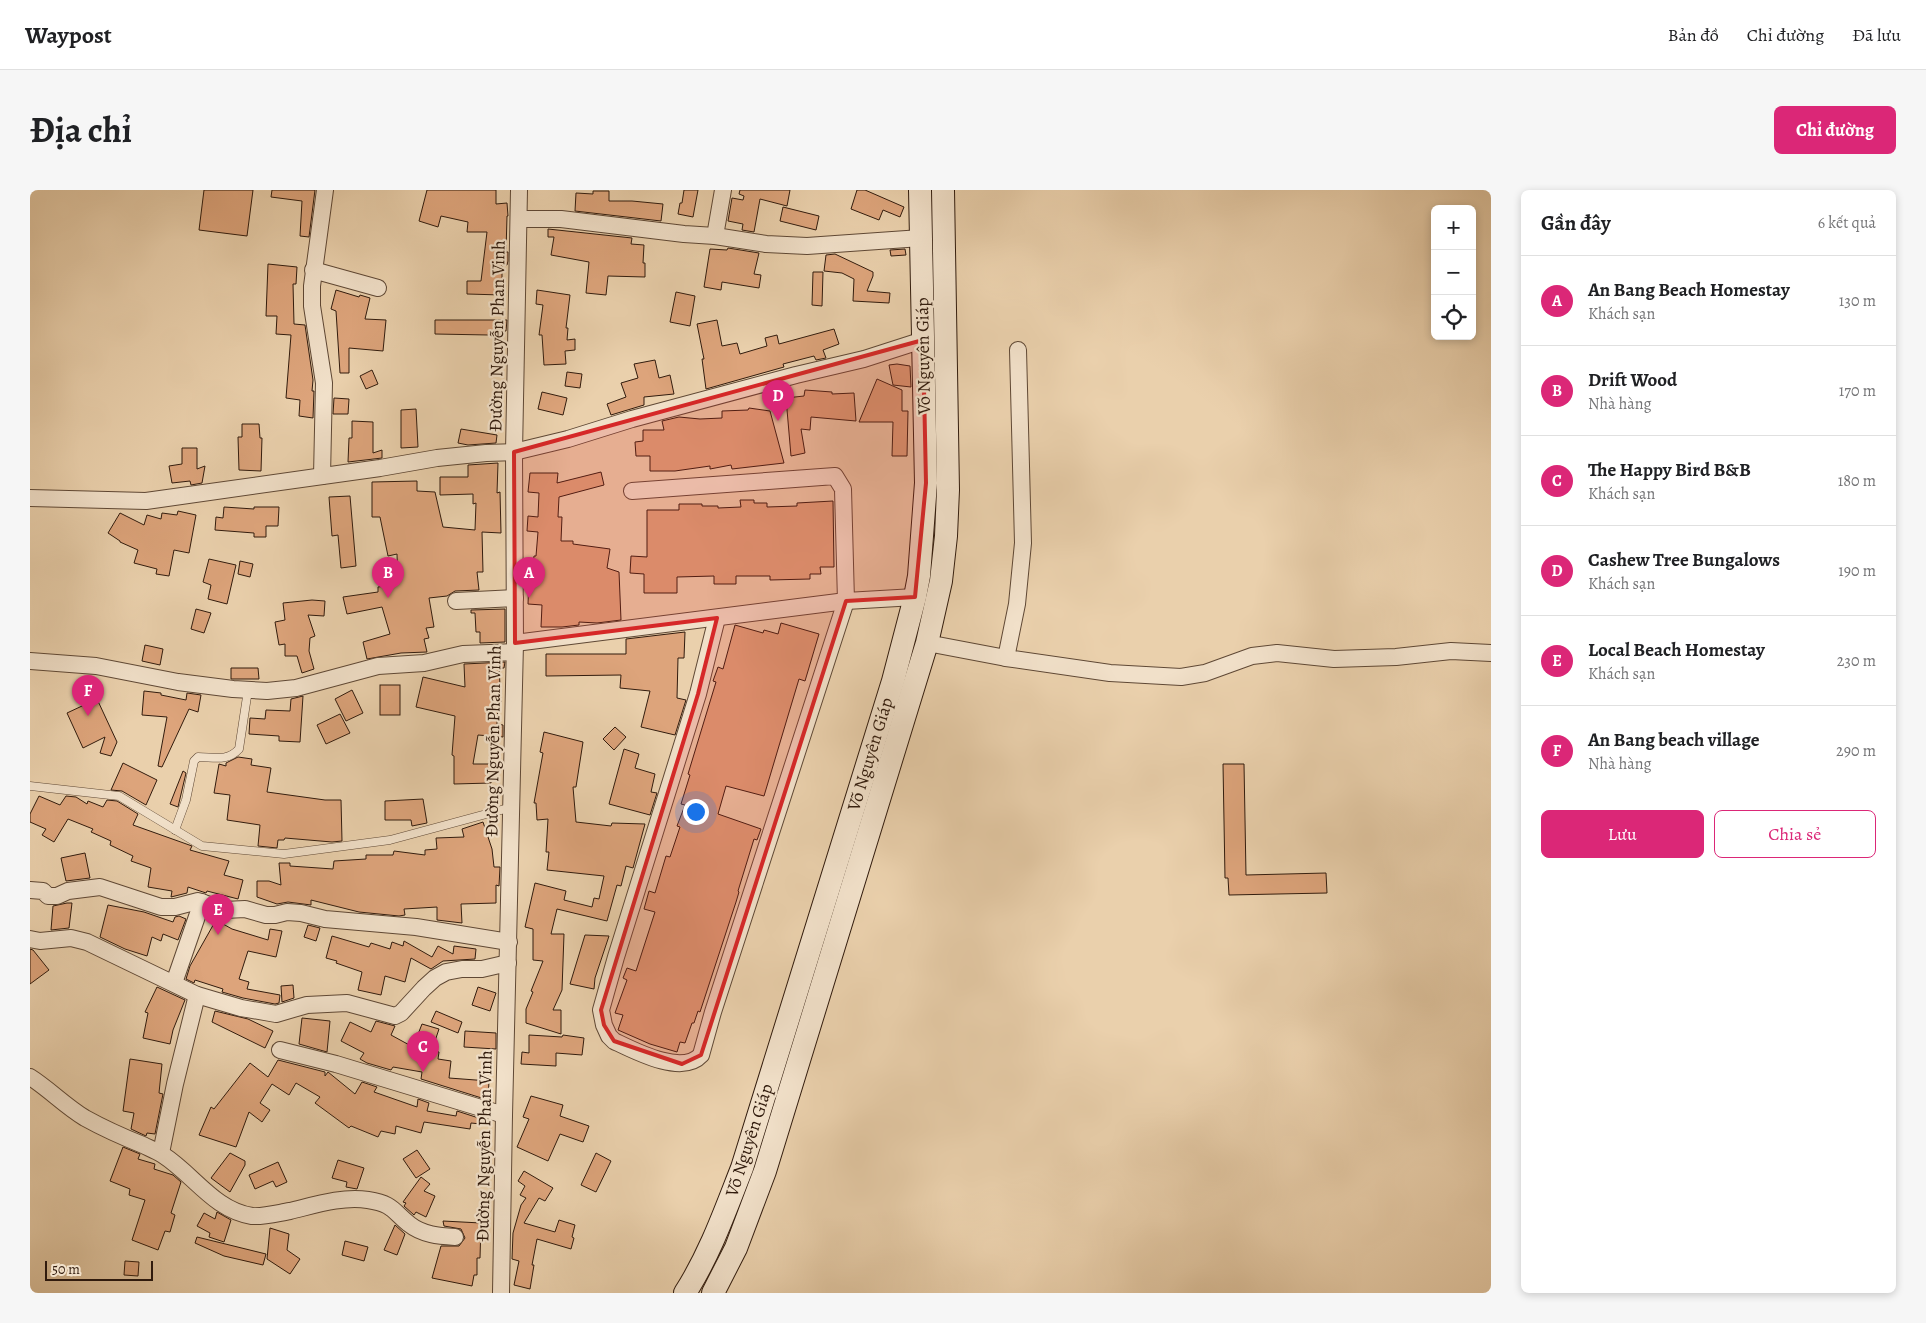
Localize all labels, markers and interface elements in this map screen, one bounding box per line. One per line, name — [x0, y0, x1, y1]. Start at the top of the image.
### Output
text: Waypost — [25, 19, 112, 51]
text: Bản đồ — [1668, 23, 1719, 47]
text: Chỉ đường — [1747, 23, 1824, 47]
text: Đã lưu — [1852, 23, 1901, 47]
text: Địa chỉ — [30, 106, 132, 154]
button: Chỉ đường — [1774, 106, 1896, 154]
map controls — [1431, 205, 1476, 340]
button: + — [1431, 205, 1476, 250]
text: Gần đây — [1541, 209, 1611, 237]
text: 6 kết quả — [1818, 212, 1876, 234]
street label: Đường Nguyễn Phan Vinh — [483, 240, 511, 432]
button: − — [1431, 250, 1476, 295]
text: An Bang Beach Homestay — [1588, 277, 1790, 303]
text: A — [1552, 290, 1562, 312]
text: 130 m — [1839, 290, 1876, 312]
button: locate — [1431, 295, 1476, 340]
street label: Võ Nguyên Giáp — [910, 297, 936, 416]
text: Khách sạn — [1588, 303, 1655, 325]
text: Drift Wood — [1588, 367, 1677, 393]
pin: D — [762, 380, 794, 421]
text: B — [1552, 380, 1562, 402]
text: 170 m — [1839, 380, 1876, 402]
text: Nhà hàng — [1588, 393, 1651, 415]
text: The Happy Bird B&B — [1588, 457, 1751, 483]
text: C — [1552, 470, 1562, 492]
text: 180 m — [1838, 470, 1876, 492]
text: Khách sạn — [1588, 483, 1655, 505]
text: Cashew Tree Bungalows — [1588, 547, 1780, 573]
pin: B — [372, 557, 404, 598]
pin: A — [513, 557, 545, 598]
text: D — [1551, 560, 1563, 582]
text: 190 m — [1838, 560, 1876, 582]
text: Khách sạn — [1588, 573, 1655, 595]
text: Local Beach Homestay — [1588, 637, 1765, 663]
street label: Đường Nguyễn Phan Vinh — [479, 645, 507, 837]
text: E — [1552, 650, 1562, 672]
text: 230 m — [1837, 650, 1876, 672]
text: Khách sạn — [1588, 663, 1655, 685]
pin: F — [72, 675, 104, 716]
street label: Võ Nguyên Giáp — [841, 694, 899, 815]
text: An Bang beach village — [1588, 727, 1760, 753]
text: F — [1553, 740, 1561, 762]
text: 290 m — [1836, 740, 1876, 762]
text: Nhà hàng — [1588, 753, 1651, 775]
your location — [683, 799, 709, 825]
button: Lưu — [1541, 810, 1704, 858]
button: Chia sẻ — [1714, 810, 1876, 858]
pin: E — [202, 894, 234, 935]
pin: C — [407, 1031, 439, 1072]
street label: Đường Nguyễn Phan Vinh — [470, 1050, 498, 1242]
street label: Võ Nguyên Giáp — [719, 1080, 779, 1200]
scale bar — [45, 1258, 152, 1281]
text: 50 m — [52, 1260, 80, 1279]

